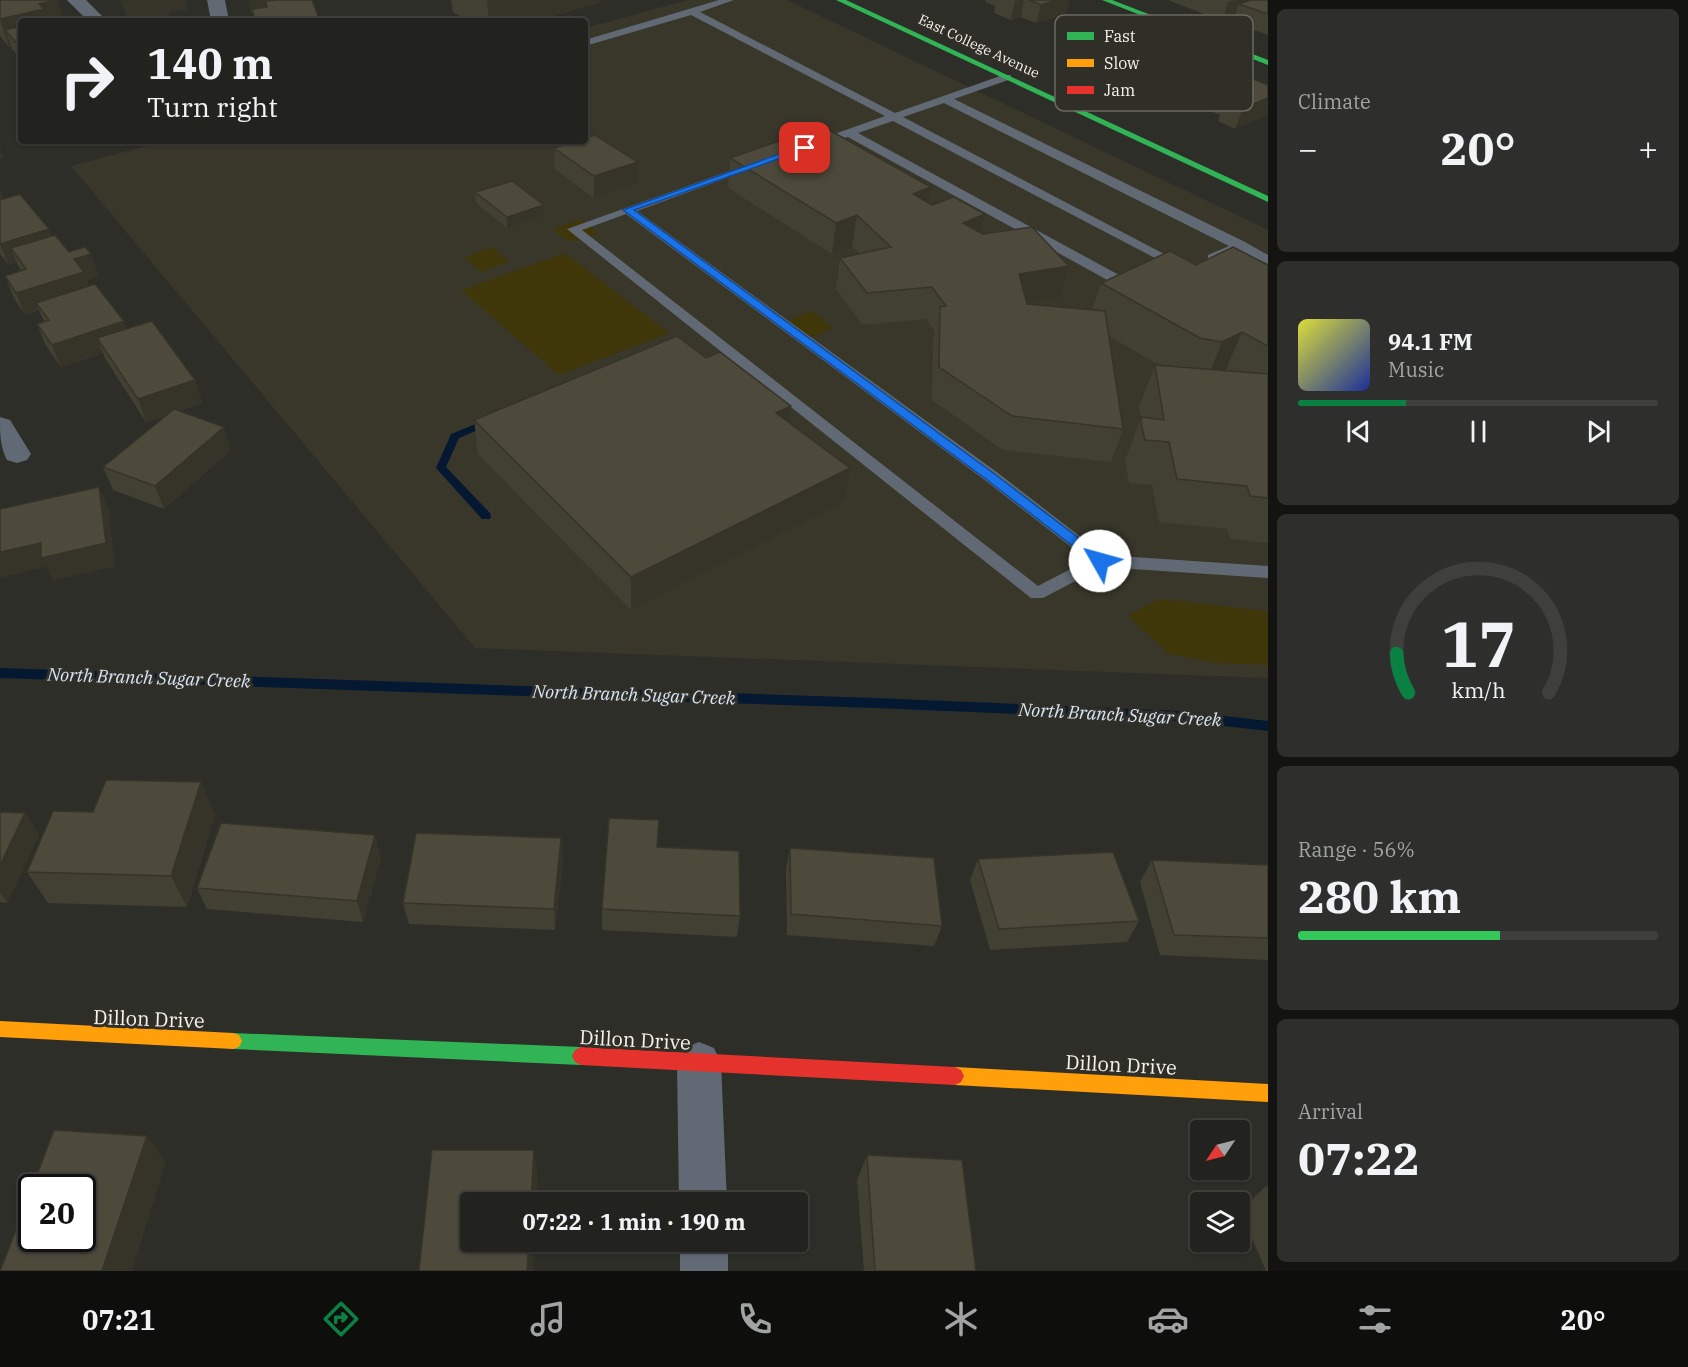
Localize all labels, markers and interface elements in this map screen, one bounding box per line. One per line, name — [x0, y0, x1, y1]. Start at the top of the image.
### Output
street label: East College Avenue — [915, 10, 1043, 82]
legend — [1055, 15, 1253, 111]
text: Fast — [1104, 26, 1136, 46]
text: 140 m — [147, 36, 273, 91]
icon: right — [48, 42, 126, 120]
text: Slow — [1104, 53, 1140, 73]
text: Jam — [1104, 80, 1135, 100]
text: Climate — [1298, 88, 1371, 115]
text: Turn right — [147, 89, 278, 124]
text: 20° — [1440, 119, 1516, 177]
pin — [779, 122, 830, 173]
text: − — [1298, 127, 1318, 170]
text: + — [1638, 127, 1658, 170]
icon: arrive — [788, 131, 821, 164]
text: 94.1 FM — [1388, 327, 1473, 356]
text: Music — [1388, 356, 1444, 383]
icon: previous — [1342, 415, 1375, 448]
icon: pause — [1462, 415, 1495, 448]
icon: next — [1582, 415, 1615, 448]
position arrow — [1068, 529, 1132, 593]
text: 17 — [1441, 603, 1515, 684]
water label: North Branch Sugar Creek — [46, 662, 251, 693]
text: km/h — [1451, 676, 1505, 704]
water label: North Branch Sugar Creek — [531, 679, 736, 710]
water label: North Branch Sugar Creek — [1017, 698, 1222, 731]
text: Range · 56% — [1298, 836, 1415, 863]
text: 280 km — [1298, 867, 1461, 925]
street label: Dillon Drive — [93, 1003, 205, 1034]
street label: Dillon Drive — [579, 1023, 691, 1056]
street label: Dillon Drive — [1065, 1048, 1177, 1081]
text: Arrival — [1298, 1098, 1363, 1125]
north arrow — [1190, 1120, 1250, 1180]
map controls — [1190, 1120, 1250, 1252]
text: 07:22 — [1298, 1129, 1420, 1187]
speed limit sign: 20 — [18, 1174, 96, 1252]
button: layers — [1190, 1192, 1250, 1252]
text: 07:22 · 1 min · 190 m — [522, 1207, 746, 1236]
icon: directions — [320, 1298, 362, 1340]
icon: music — [527, 1298, 569, 1340]
icon: phone — [734, 1298, 776, 1340]
icon: climate — [940, 1298, 982, 1340]
icon: car — [1147, 1298, 1189, 1340]
icon: filters — [1354, 1298, 1396, 1340]
text: 07:21 — [82, 1302, 155, 1337]
text: 20° — [1560, 1302, 1606, 1337]

